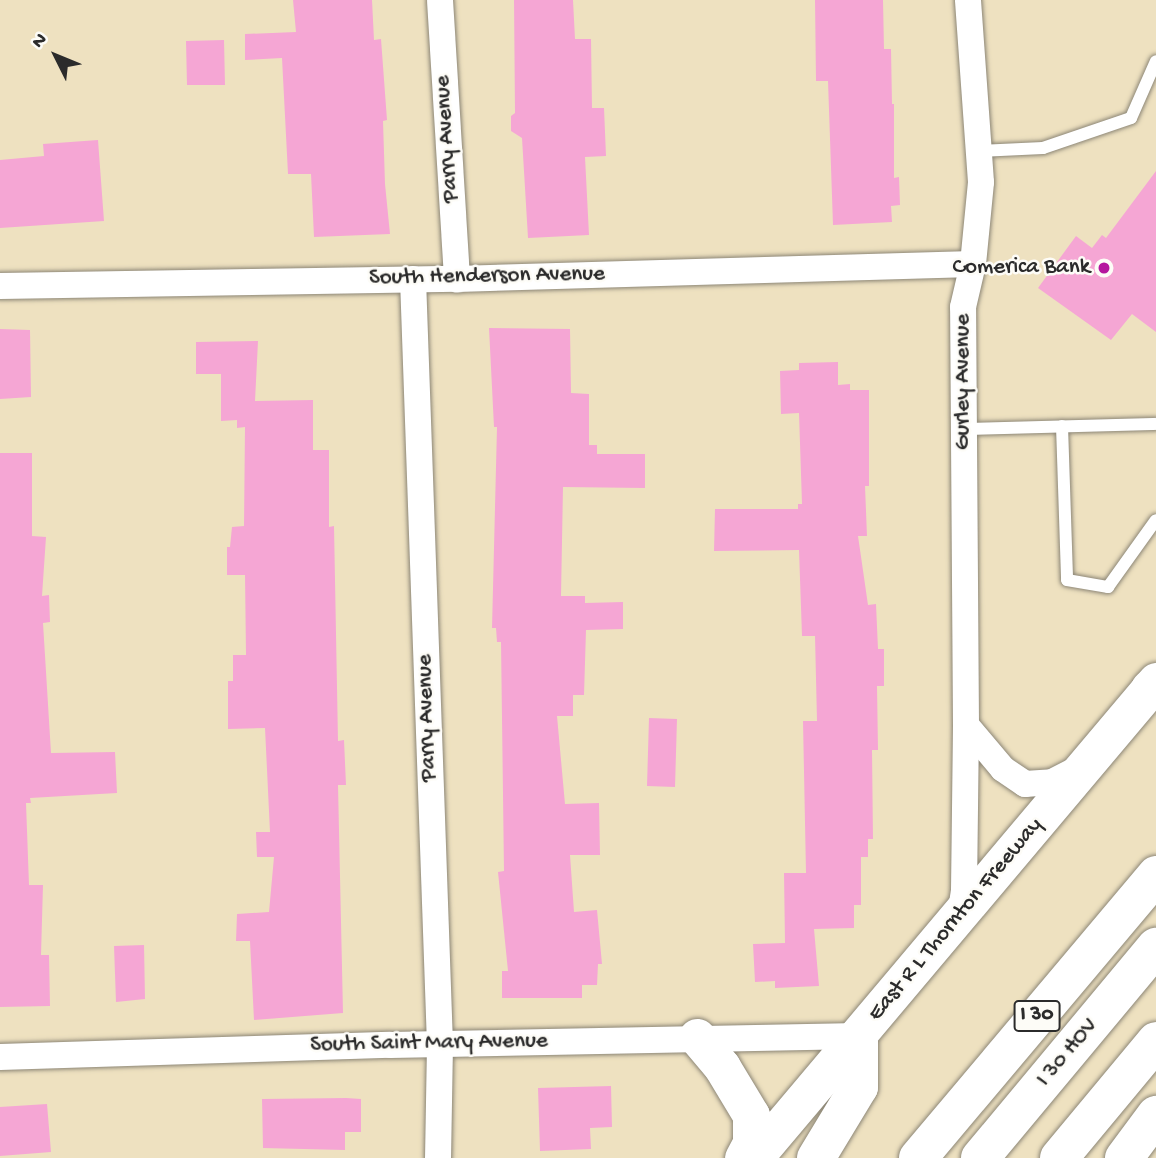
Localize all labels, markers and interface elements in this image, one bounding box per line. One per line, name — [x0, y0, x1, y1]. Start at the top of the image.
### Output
north arrow — [21, 21, 91, 91]
text: N — [28, 29, 53, 54]
street label: Parry Avenue — [430, 74, 466, 204]
place label: Comerica Bank — [953, 254, 1090, 282]
marker: Comerica Bank — [1096, 260, 1112, 276]
street label: South Henderson Avenue — [369, 261, 605, 293]
street label: Gurley Avenue — [950, 314, 978, 450]
street label: Parry Avenue — [412, 654, 444, 782]
street label: East R L Thornton Freeway — [863, 813, 1049, 1027]
road number: I 30 — [1012, 998, 1062, 1034]
street label: I 30 HOV — [1031, 1013, 1105, 1093]
street label: South Saint Mary Avenue — [310, 1028, 548, 1060]

